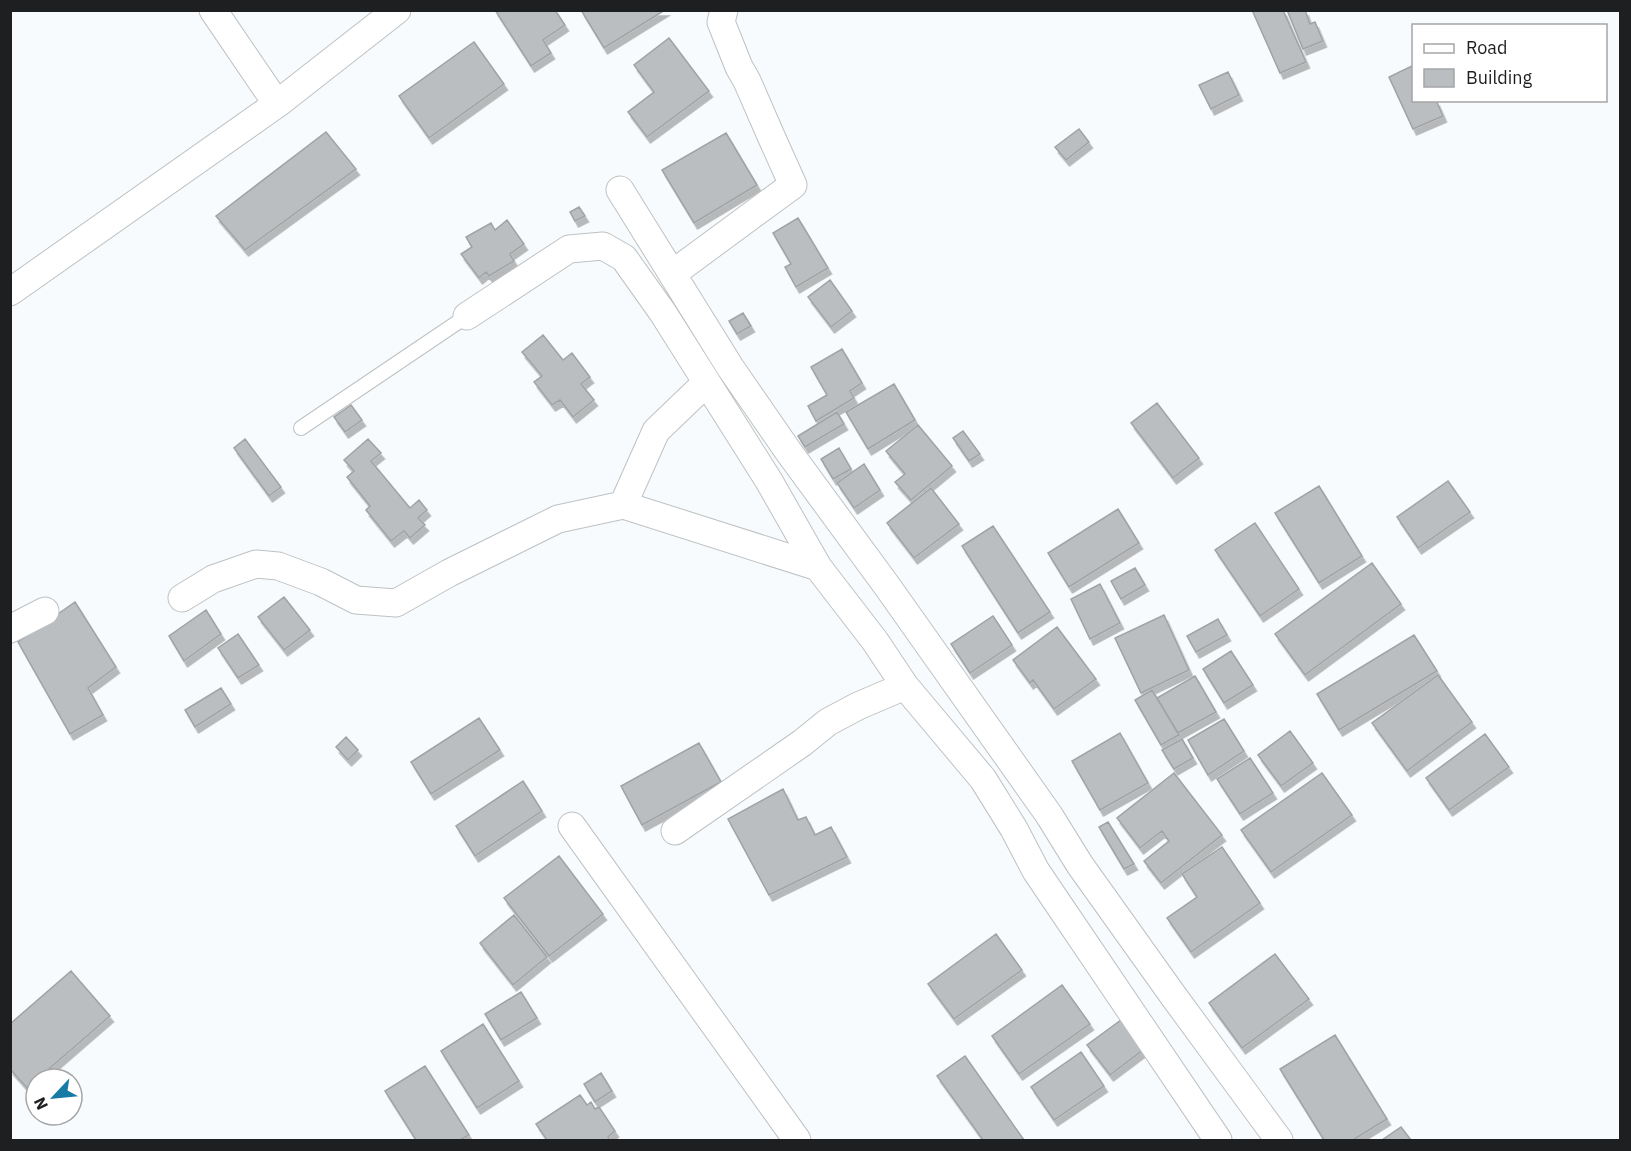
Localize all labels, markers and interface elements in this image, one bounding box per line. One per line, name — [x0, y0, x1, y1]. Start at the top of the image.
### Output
legend — [1412, 24, 1607, 102]
text: Road — [1466, 36, 1507, 59]
text: Building — [1466, 66, 1533, 89]
north arrow — [24, 1067, 84, 1127]
text: N — [29, 1094, 52, 1113]

